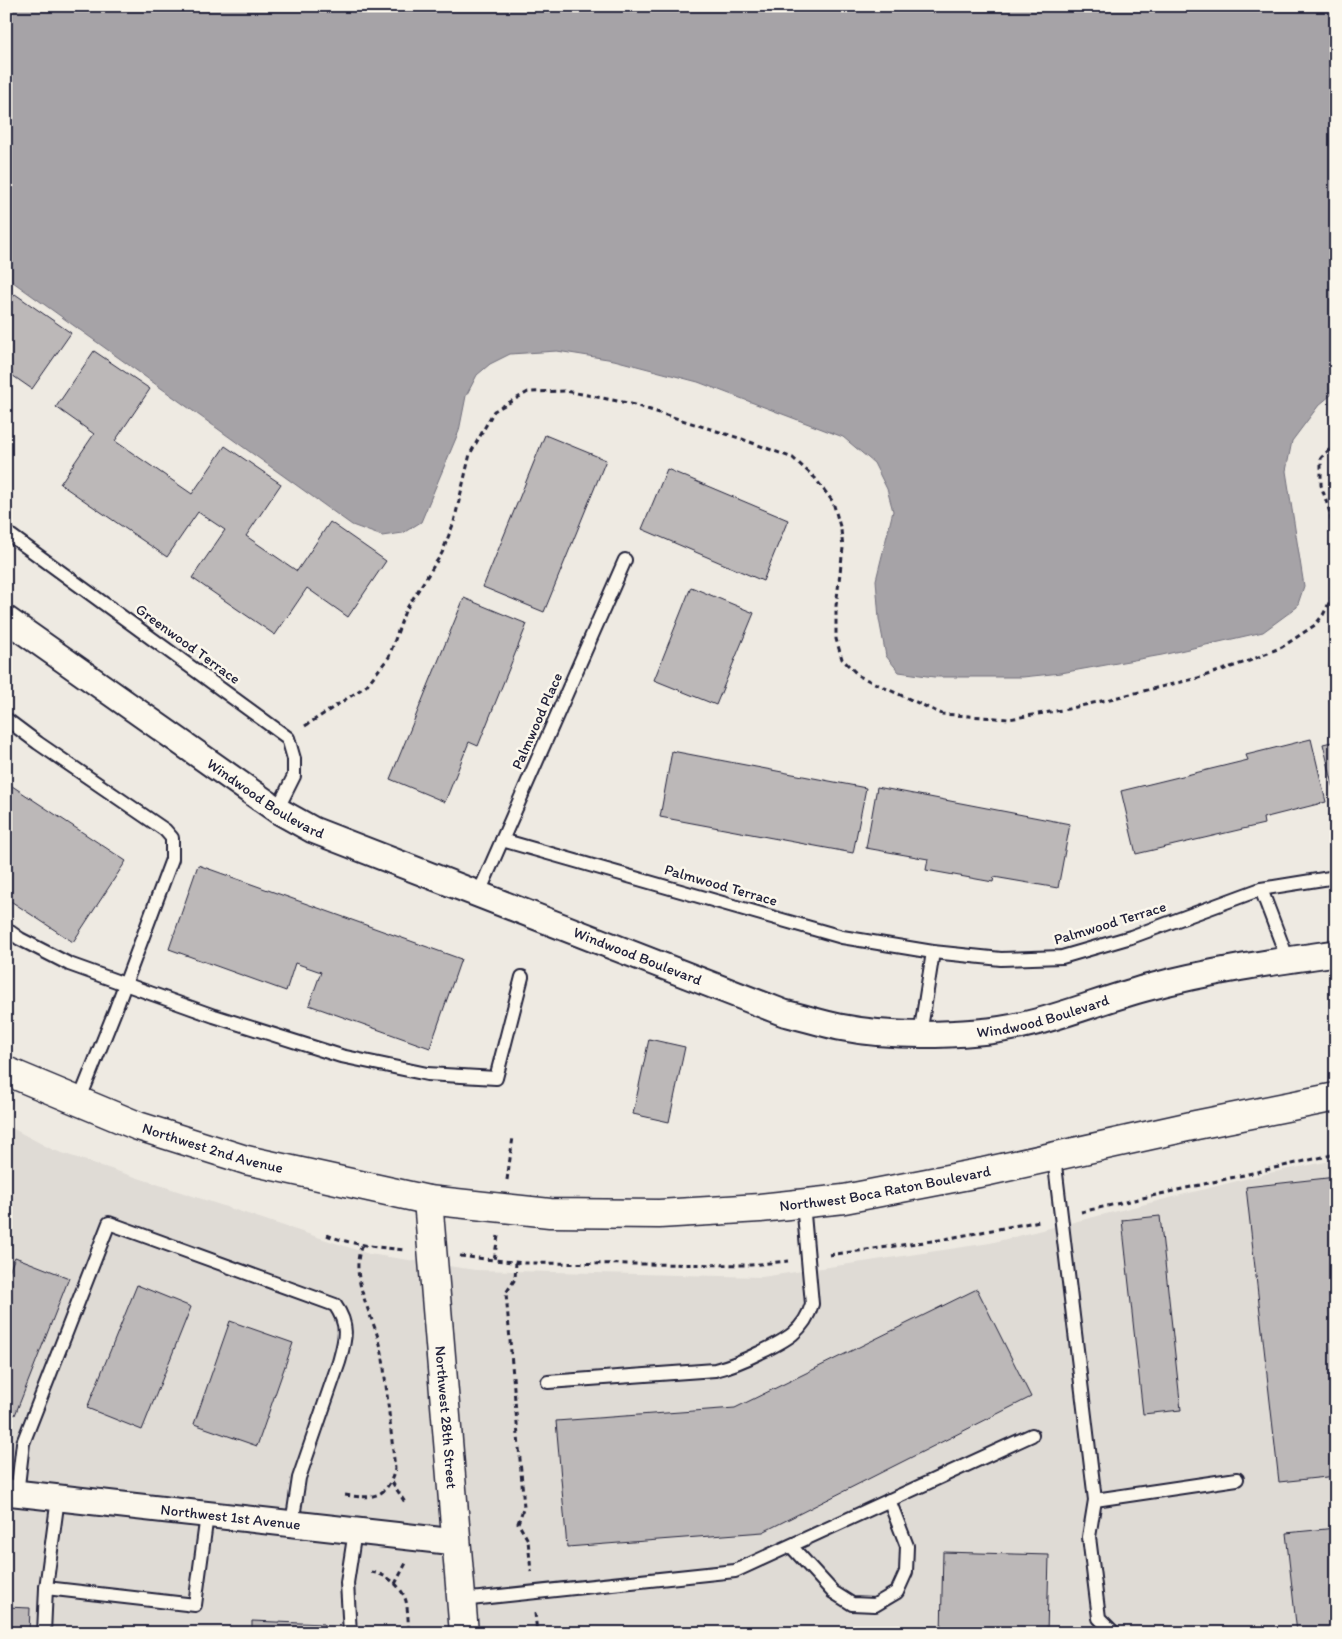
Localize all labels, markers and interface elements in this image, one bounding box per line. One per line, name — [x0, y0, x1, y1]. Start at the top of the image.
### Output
street label: Greenwood Terrace — [132, 600, 244, 688]
street label: Palmwood Place — [508, 670, 566, 772]
street label: Windwood Boulevard — [203, 754, 327, 843]
street label: Palmwood Terrace — [662, 860, 780, 910]
street label: Palmwood Terrace — [1052, 897, 1168, 949]
street label: Windwood Boulevard — [571, 923, 704, 989]
street label: Windwood Boulevard — [976, 991, 1111, 1041]
street label: Northwest 2nd Avenue — [140, 1119, 285, 1177]
street label: Northwest Boca Raton Boulevard — [778, 1162, 993, 1215]
street label: Northwest 28th Street — [431, 1345, 461, 1490]
street label: Northwest 1st Avenue — [160, 1500, 302, 1534]

